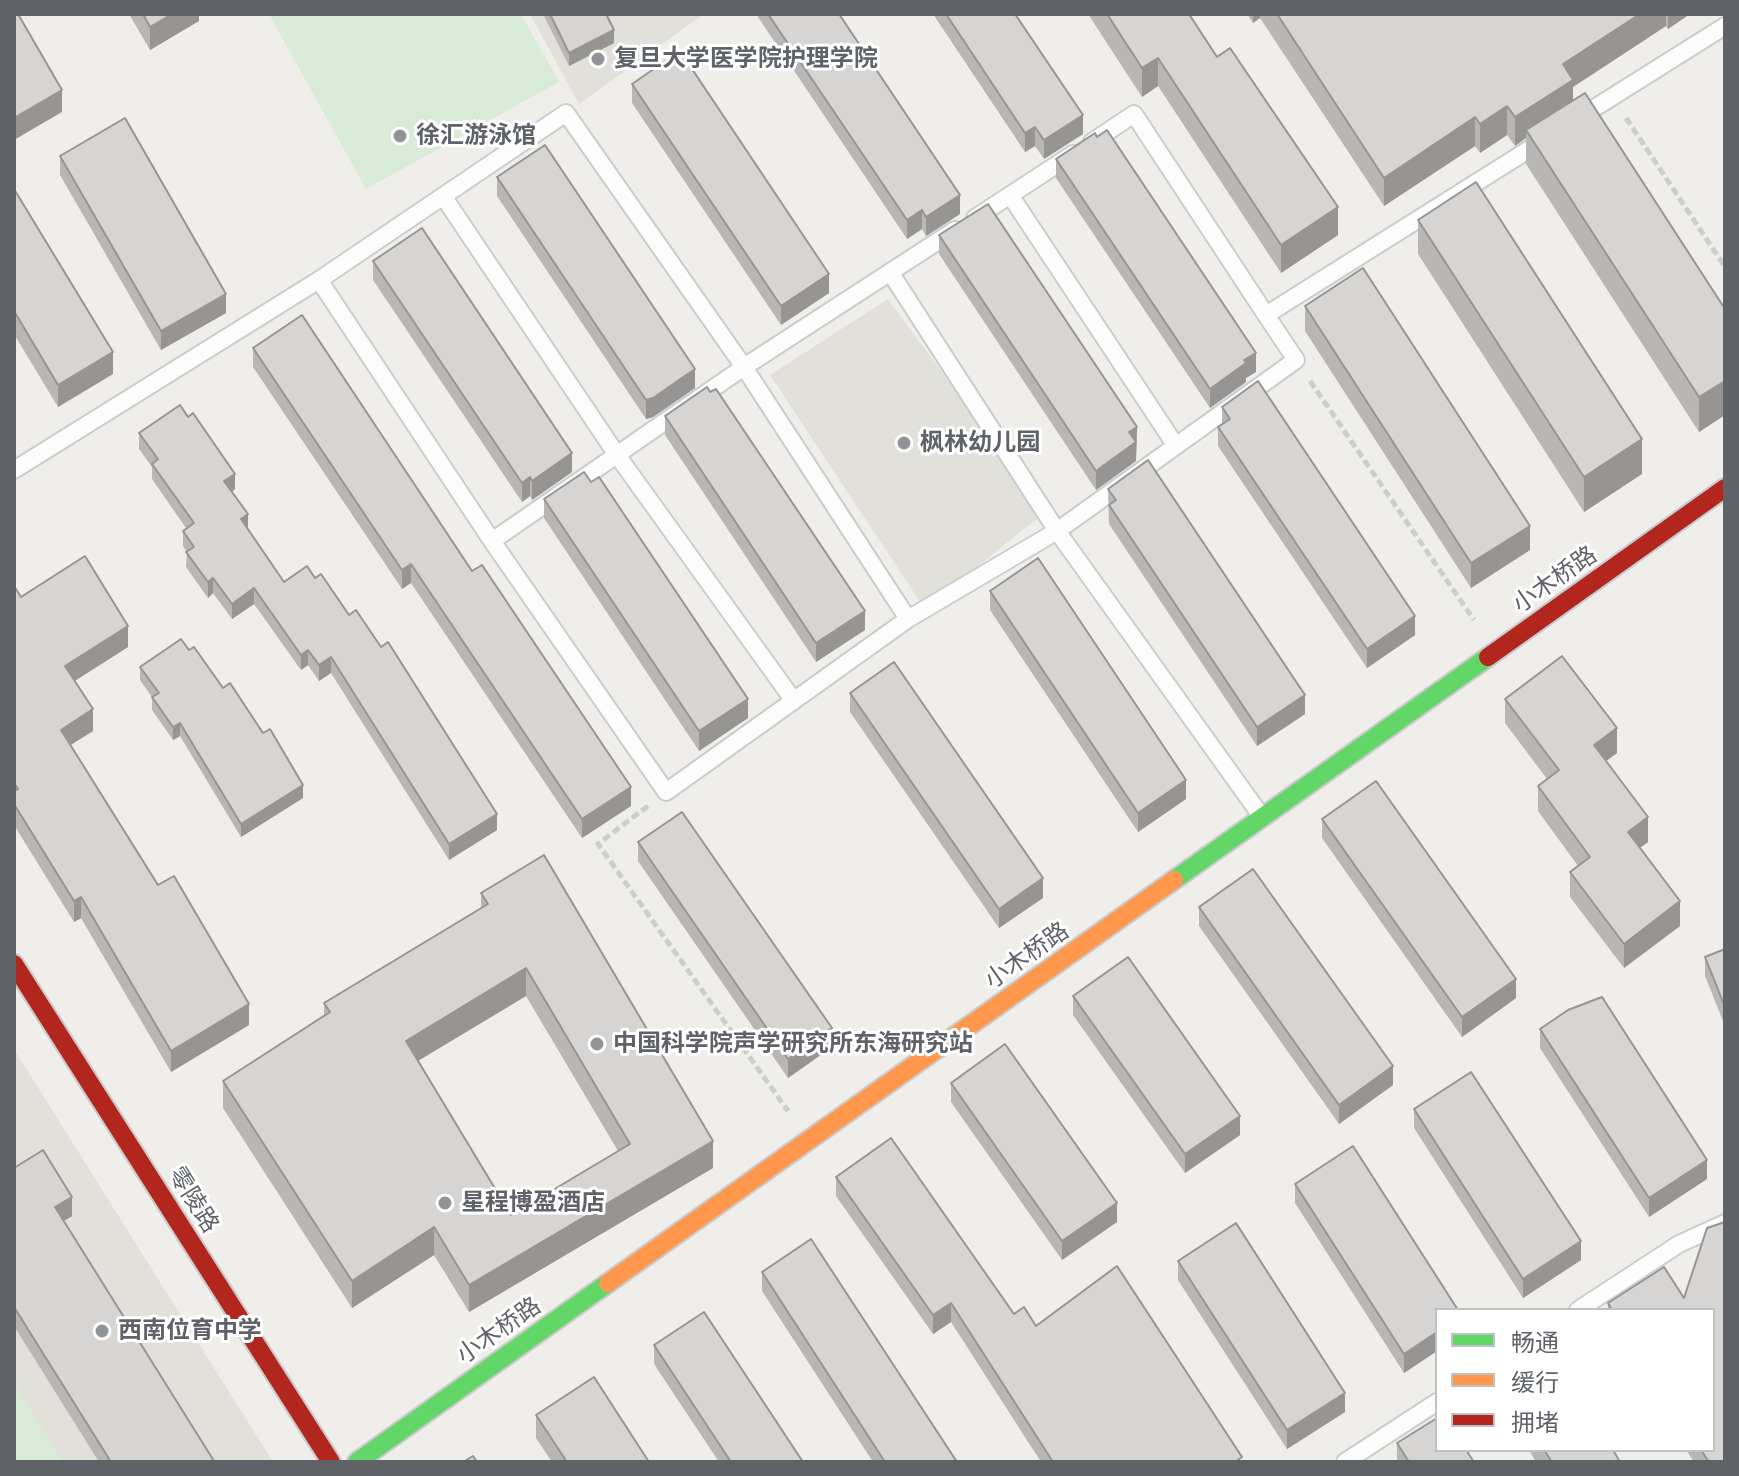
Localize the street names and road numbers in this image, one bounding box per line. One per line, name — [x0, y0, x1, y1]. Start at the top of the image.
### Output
street label: 小木桥路 — [1507, 541, 1603, 619]
street label: 小木桥路 — [979, 917, 1075, 995]
street label: 零陵路 — [162, 1162, 224, 1238]
street label: 小木桥路 — [451, 1292, 547, 1370]

